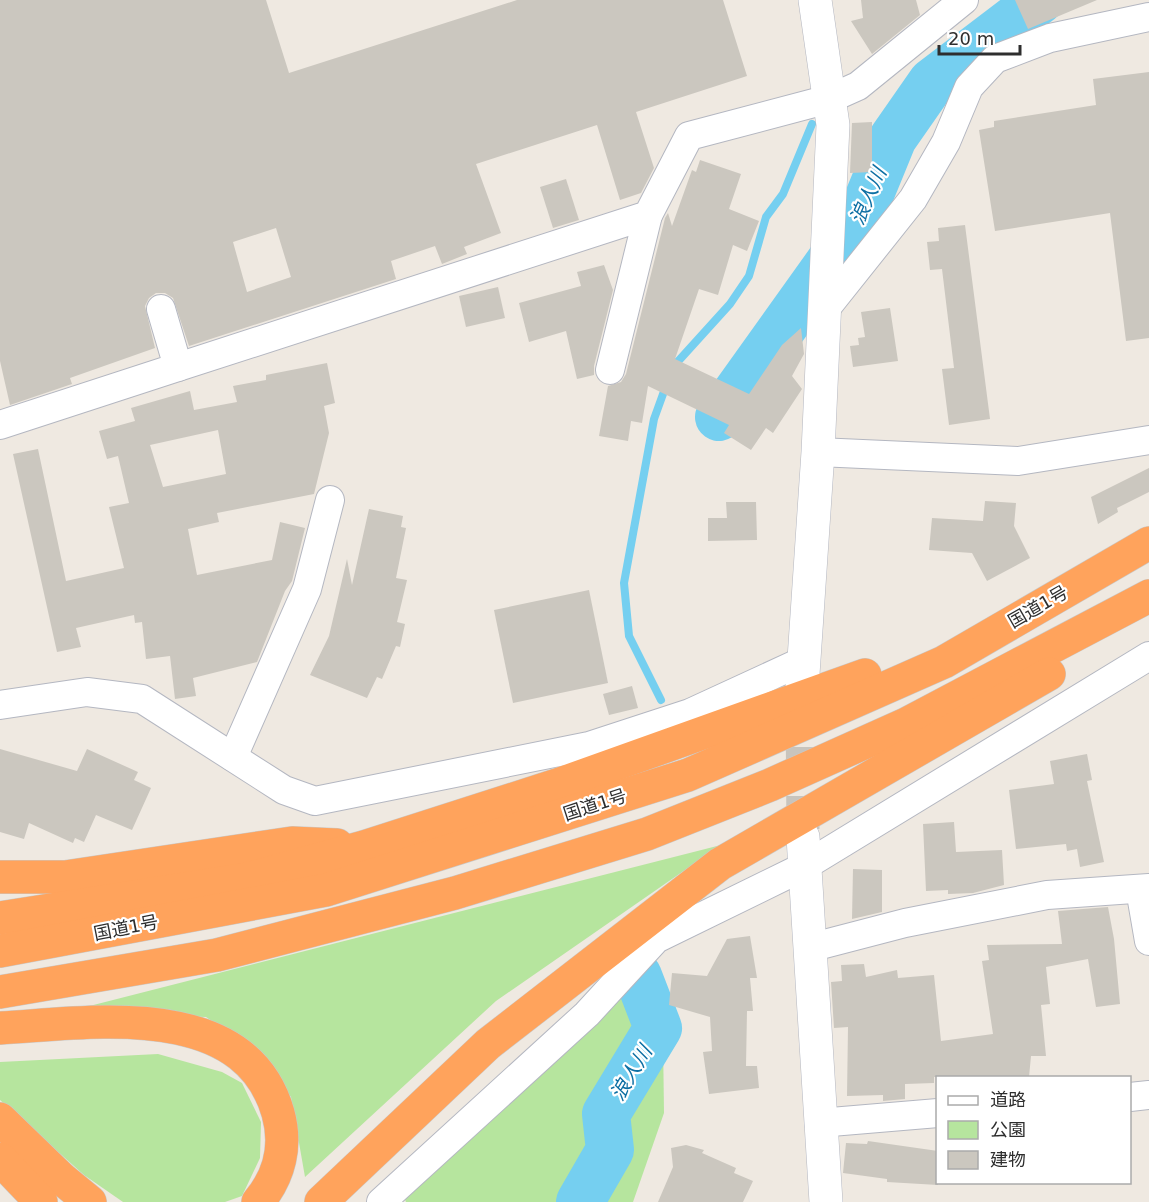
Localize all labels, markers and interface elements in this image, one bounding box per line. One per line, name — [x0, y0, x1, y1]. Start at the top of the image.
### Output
scale bar — [939, 18, 1020, 56]
text: 20 m — [948, 28, 994, 49]
water label: 浪人川 — [845, 162, 892, 228]
street label: 国道1号 — [1004, 581, 1071, 632]
street label: 国道1号 — [560, 784, 629, 825]
street label: 国道1号 — [92, 911, 160, 944]
water label: 浪人川 — [605, 1039, 658, 1105]
legend — [936, 1076, 1131, 1184]
text: 道路 — [990, 1089, 1026, 1110]
text: 公園 — [990, 1119, 1026, 1140]
text: 建物 — [990, 1149, 1026, 1170]

